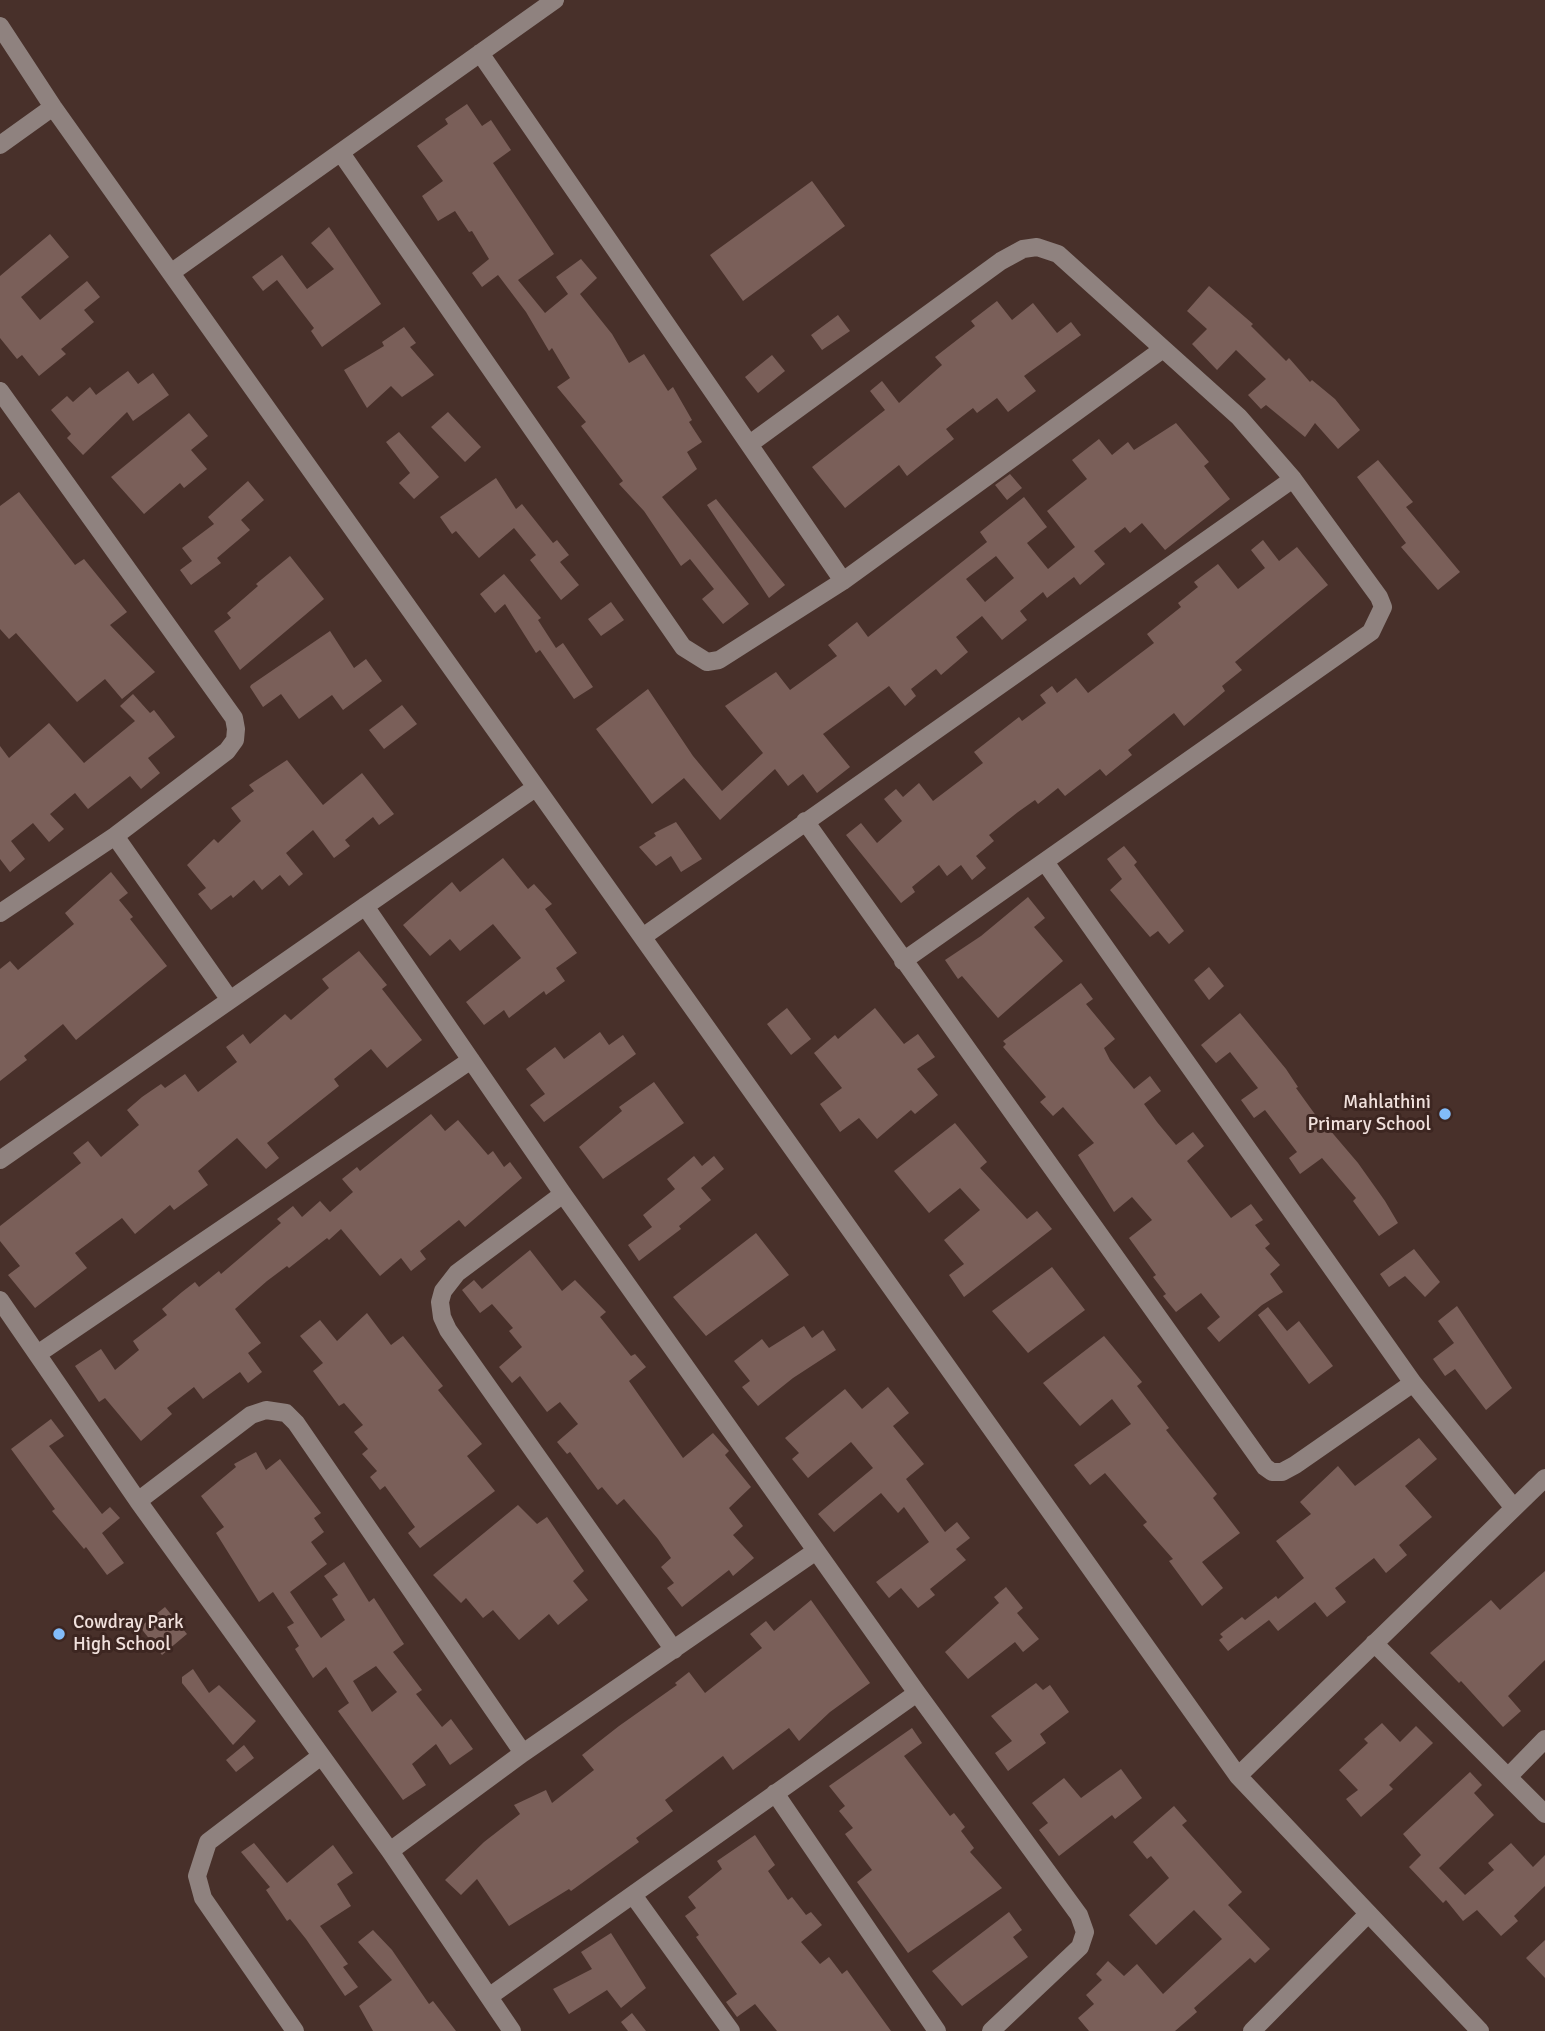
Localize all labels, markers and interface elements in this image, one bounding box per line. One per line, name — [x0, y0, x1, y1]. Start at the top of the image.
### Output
place label: Mahlathini Primary School — [1308, 1092, 1431, 1136]
marker: Mahlathini Primary School — [1437, 1106, 1453, 1122]
place label: Cowdray Park High School — [73, 1612, 184, 1656]
marker: Cowdray Park High School — [51, 1626, 67, 1642]

